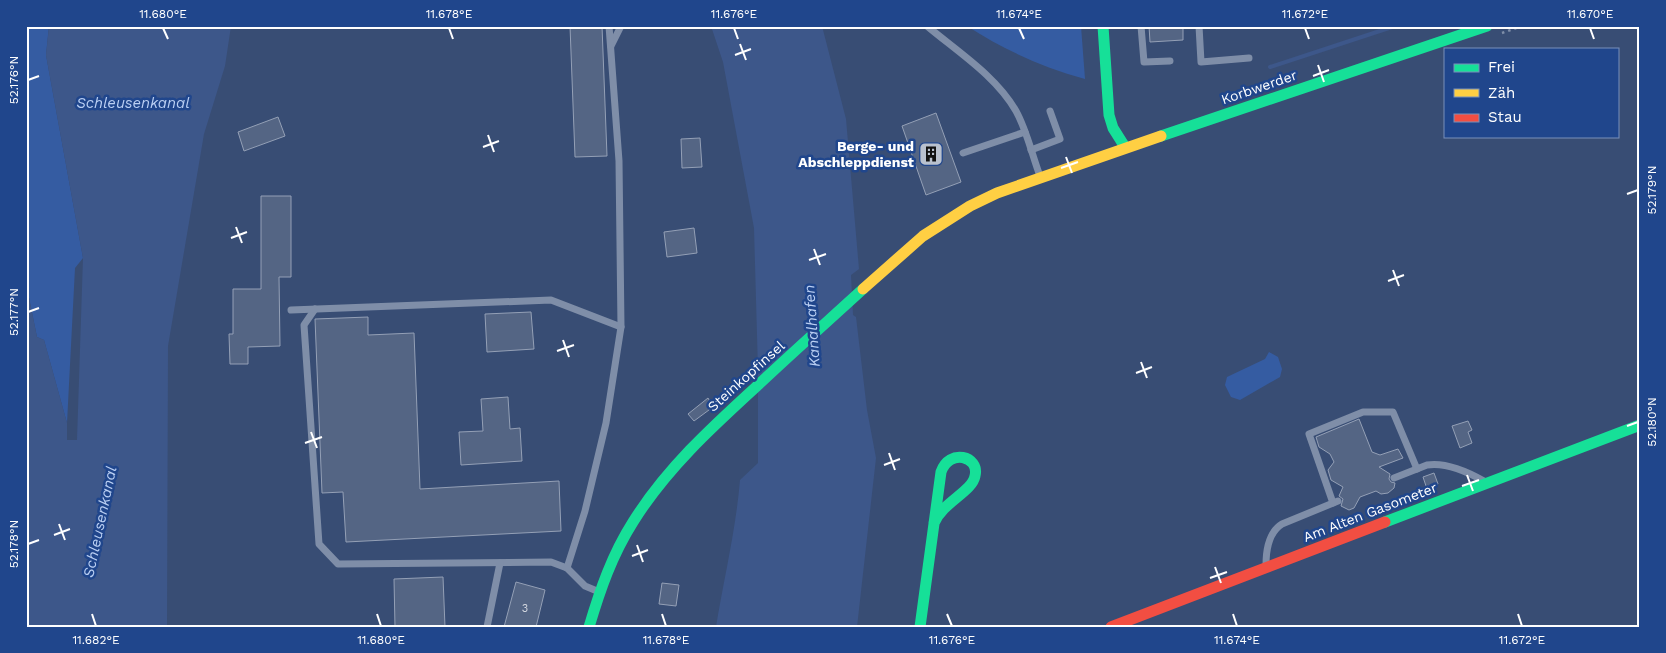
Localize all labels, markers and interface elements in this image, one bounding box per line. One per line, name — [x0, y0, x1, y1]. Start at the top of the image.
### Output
text: 11.680°E — [139, 7, 187, 21]
text: 11.678°E — [426, 7, 473, 21]
text: 11.676°E — [711, 7, 758, 21]
text: 11.674°E — [996, 7, 1042, 21]
text: 11.672°E — [1282, 7, 1329, 21]
text: 11.670°E — [1567, 7, 1614, 21]
legend — [1444, 48, 1618, 138]
text: 52.176°N — [7, 56, 21, 104]
text: Frei — [1488, 58, 1515, 76]
street label: Korbwerder — [1219, 67, 1299, 107]
text: Zäh — [1488, 84, 1515, 102]
water label: Schleusenkanal — [76, 94, 190, 112]
text: Stau — [1488, 108, 1522, 126]
place label: Berge- und Abschleppdienst — [798, 138, 914, 170]
building icon: Berge- und Abschleppdienst — [918, 141, 944, 167]
text: 52.179°N — [1645, 166, 1659, 214]
water label: Kanalhafen — [800, 284, 824, 368]
text: 52.177°N — [7, 288, 21, 336]
street label: Steinkopfinsel — [704, 337, 788, 415]
text: 52.180°N — [1645, 397, 1659, 447]
water label: Schleusenkanal — [79, 464, 121, 579]
street label: Am Alten Gasometer — [1301, 479, 1439, 545]
text: 52.178°N — [7, 520, 21, 568]
house number: 3 — [522, 602, 528, 615]
text: 11.682°E — [72, 633, 120, 647]
text: 11.680°E — [357, 633, 405, 647]
text: 11.678°E — [643, 633, 690, 647]
text: 11.676°E — [929, 633, 976, 647]
text: 11.674°E — [1214, 633, 1260, 647]
text: 11.672°E — [1499, 633, 1546, 647]

